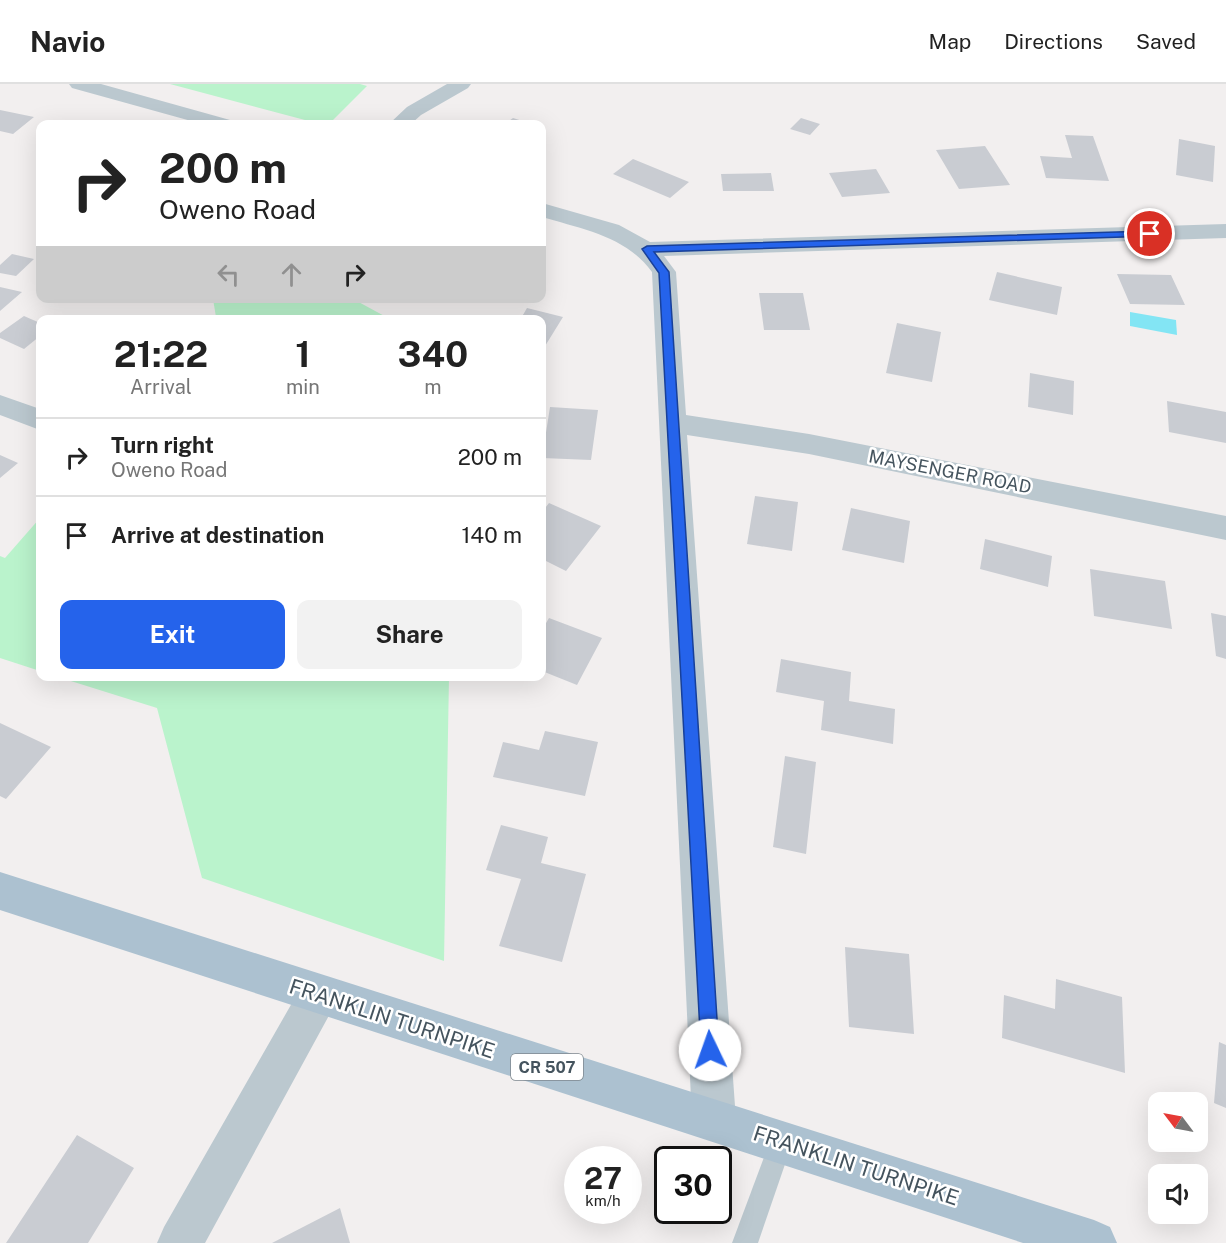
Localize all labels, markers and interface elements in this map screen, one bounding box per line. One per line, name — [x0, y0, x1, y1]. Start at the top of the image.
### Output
text: Navio — [30, 25, 105, 58]
text: Map — [929, 29, 971, 54]
text: Directions — [1004, 29, 1103, 54]
text: Saved — [1136, 29, 1196, 54]
text: 200 m — [159, 143, 287, 192]
icon: right — [60, 144, 138, 222]
text: Oweno Road — [159, 193, 316, 225]
pin — [1124, 208, 1175, 259]
icon: arrive — [1133, 217, 1166, 250]
icon: left — [212, 258, 245, 291]
icon: ahead — [275, 258, 308, 291]
icon: right — [338, 258, 371, 291]
text: 21:22 — [114, 333, 208, 375]
text: 1 — [295, 333, 311, 375]
text: 340 — [398, 333, 468, 375]
text: Arrival — [130, 375, 192, 399]
text: min — [286, 375, 320, 399]
text: m — [424, 375, 442, 399]
text: Turn right — [111, 432, 214, 458]
icon: right — [60, 441, 93, 474]
text: 200 m — [458, 444, 522, 470]
street label: MAYSENGER ROAD — [867, 445, 1033, 498]
text: Oweno Road — [111, 458, 227, 482]
icon: arrive — [60, 519, 93, 552]
text: Arrive at destination — [111, 522, 324, 548]
text: 140 m — [461, 522, 522, 548]
button: Exit — [60, 600, 285, 669]
button: Share — [297, 600, 522, 669]
street label: FRANKLIN TURNPIKE — [286, 973, 498, 1064]
position arrow — [678, 1018, 742, 1082]
road number: CR 507 — [511, 1054, 583, 1080]
north arrow — [1148, 1092, 1208, 1152]
map controls — [1148, 1092, 1208, 1224]
street label: FRANKLIN TURNPIKE — [750, 1120, 962, 1211]
speed limit sign: 30 — [654, 1146, 732, 1224]
text: 27 — [584, 1160, 622, 1196]
button: sound — [1148, 1164, 1208, 1224]
text: km/h — [585, 1192, 621, 1209]

